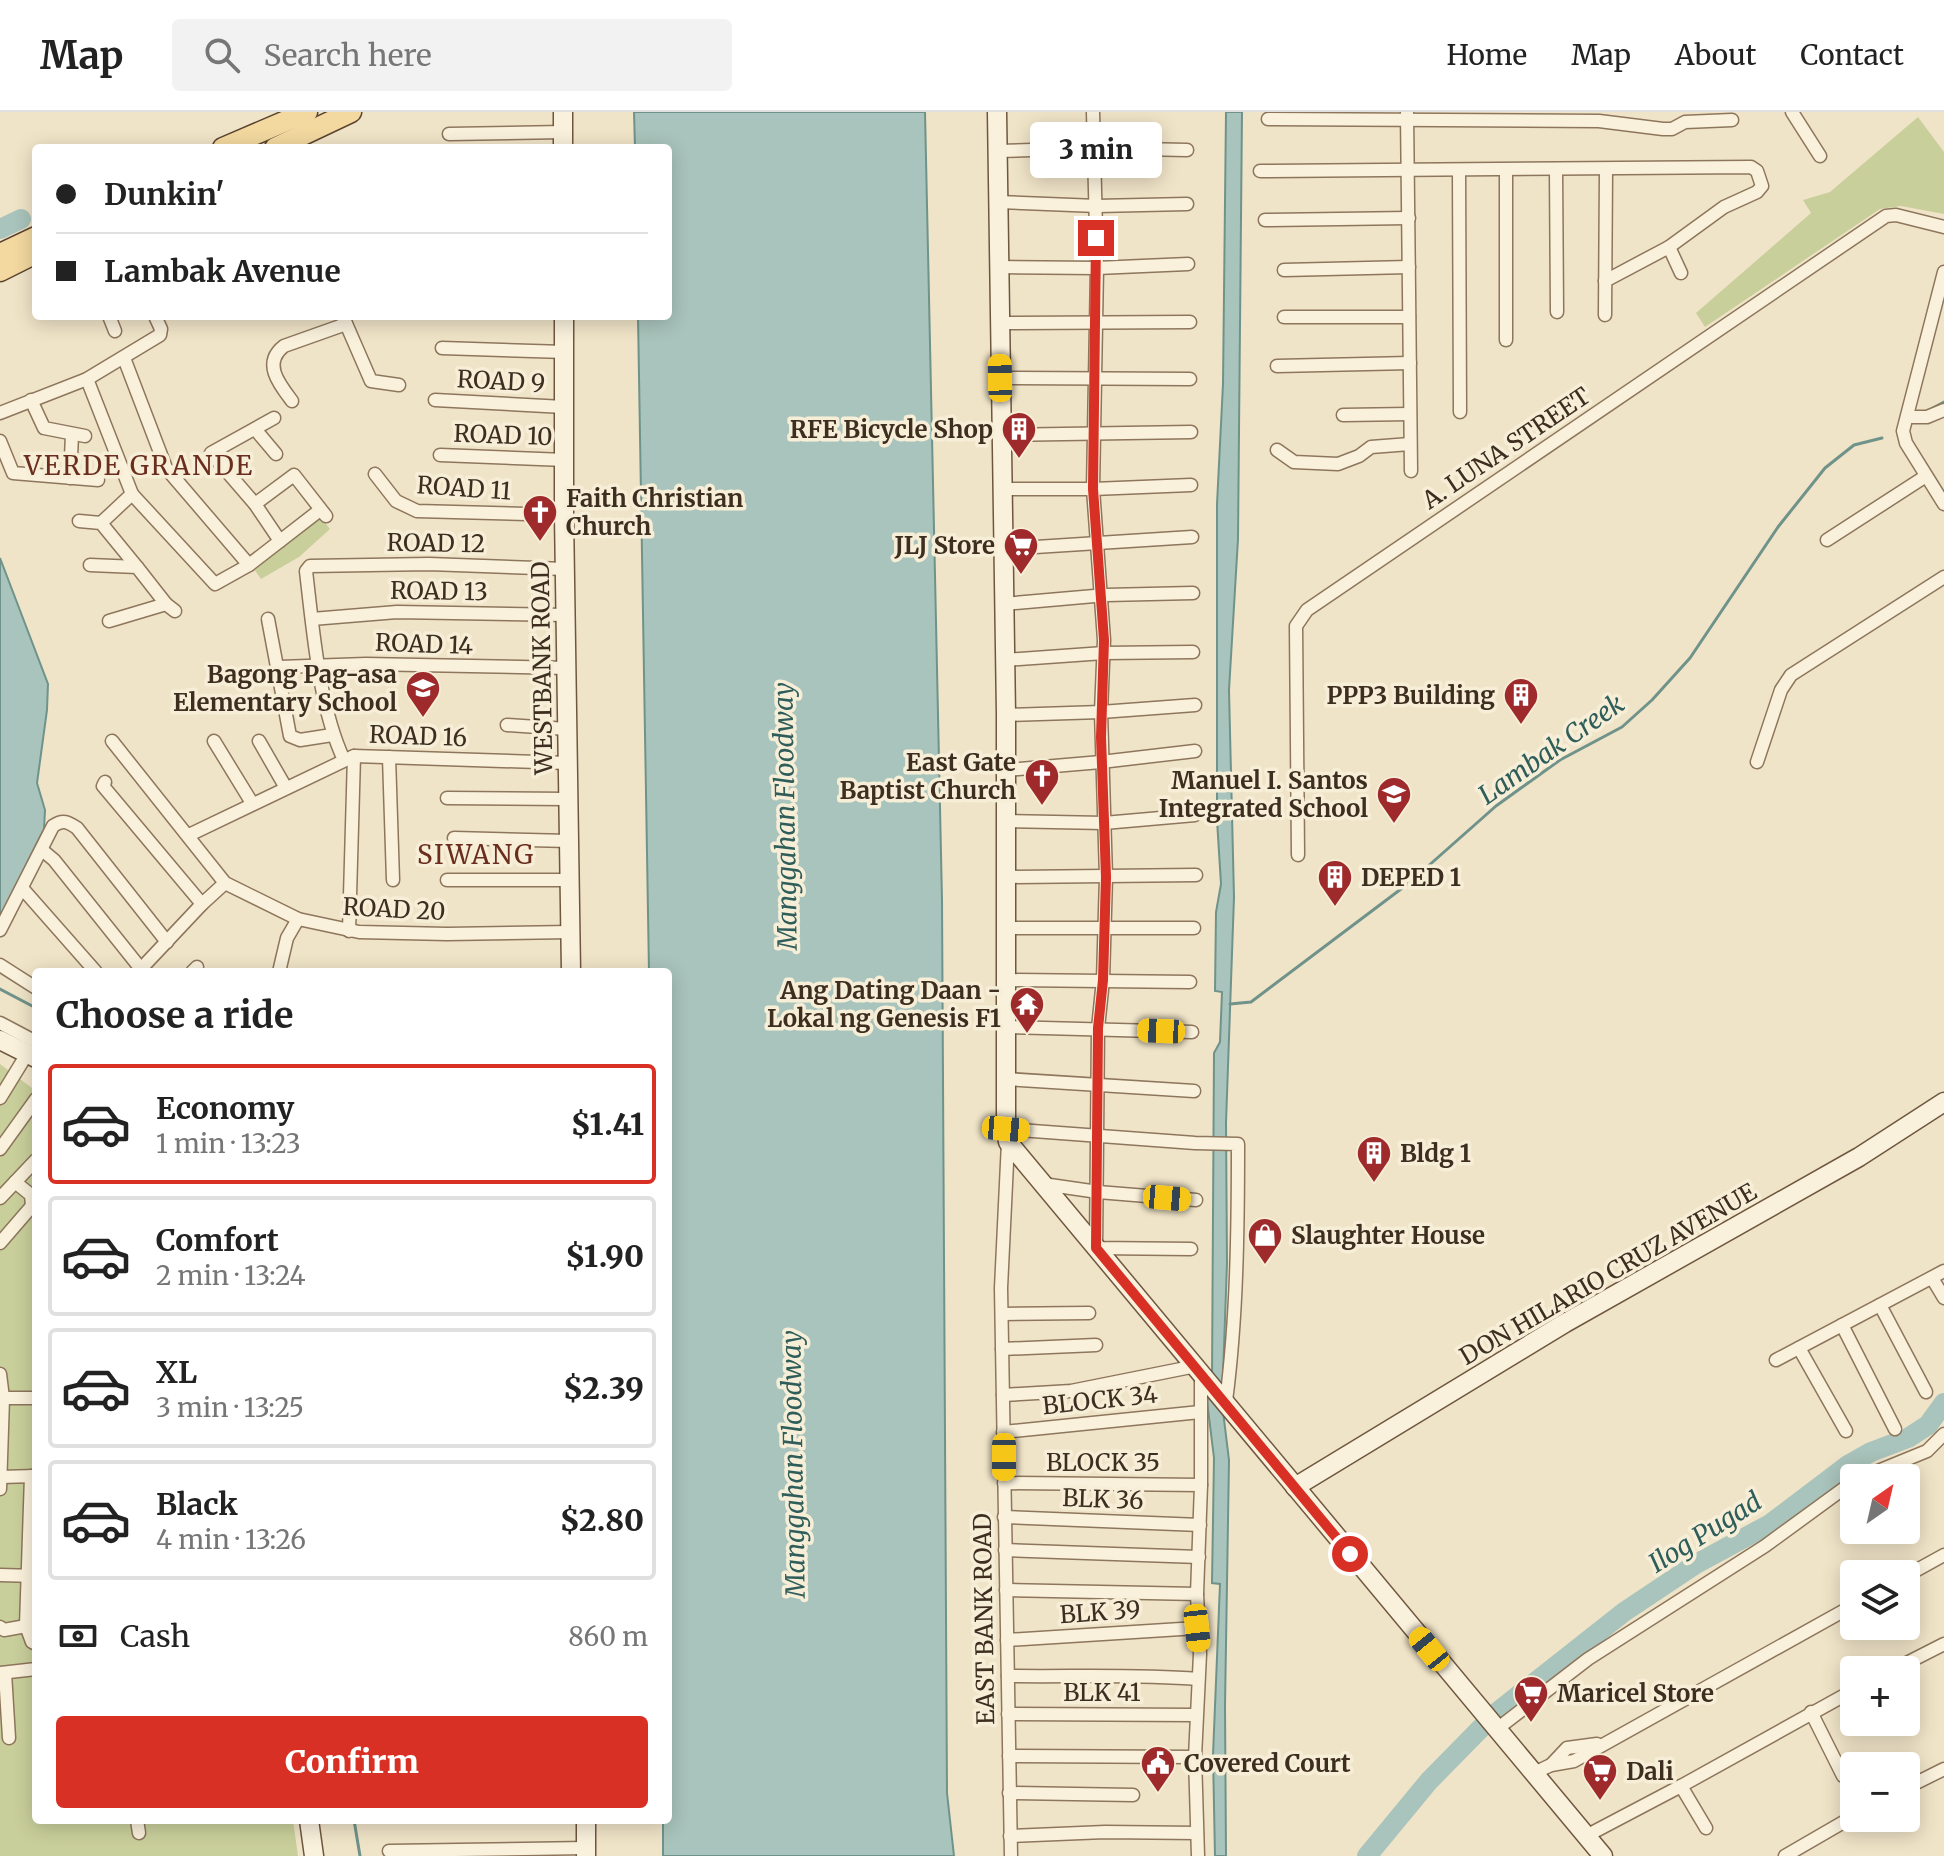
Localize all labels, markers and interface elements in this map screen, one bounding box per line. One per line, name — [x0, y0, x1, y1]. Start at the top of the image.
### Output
search box — [172, 19, 732, 91]
text: Map — [40, 32, 124, 79]
icon: search — [200, 33, 244, 77]
text: Search here — [264, 36, 432, 74]
text: Home — [1446, 37, 1527, 73]
text: Map — [1571, 37, 1631, 73]
text: About — [1675, 37, 1756, 73]
text: Contact — [1800, 37, 1904, 73]
callout: 3 min — [1030, 122, 1162, 178]
text: 3 min — [1059, 133, 1133, 166]
text: Dunkin' — [104, 175, 224, 213]
route end — [1078, 220, 1114, 256]
text: Lambak Avenue — [104, 252, 341, 290]
car — [988, 354, 1012, 402]
street label: ROAD 9 — [456, 363, 546, 399]
street label: A. LUNA STREET — [1415, 380, 1596, 516]
building icon: RFE Bicycle Shop — [1000, 410, 1038, 460]
place label: RFE Bicycle Shop — [790, 414, 993, 445]
street label: ROAD 10 — [453, 418, 553, 452]
district label: VERDE GRANDE — [23, 449, 254, 482]
street label: ROAD 11 — [416, 469, 512, 507]
place label: Faith Christian Church — [566, 483, 743, 542]
church icon: Faith Christian Church — [521, 493, 559, 543]
supermarket icon: JLJ Store — [1002, 526, 1040, 576]
street label: ROAD 12 — [386, 527, 486, 559]
place label: JLJ Store — [893, 530, 995, 561]
street label: WESTBANK ROAD — [525, 561, 559, 776]
street label: ROAD 13 — [390, 575, 488, 607]
street label: ROAD 14 — [374, 627, 474, 661]
place label: Bagong Pag-asa Elementary School — [173, 659, 397, 718]
school or university icon: Bagong Pag-asa Elementary School — [404, 669, 442, 719]
building icon: PPP3 Building — [1502, 676, 1540, 726]
place label: PPP3 Building — [1327, 680, 1495, 711]
water label: Manggahan Floodway — [766, 682, 804, 951]
water label: Lambak Creek — [1472, 687, 1630, 811]
street label: ROAD 16 — [368, 719, 468, 753]
place label: East Gate Baptist Church — [839, 747, 1016, 806]
church icon: East Gate Baptist Church — [1023, 757, 1061, 807]
place label: Manuel I. Santos Integrated School — [1159, 765, 1368, 824]
school or university icon: Manuel I. Santos Integrated School — [1375, 775, 1413, 825]
district label: SIWANG — [417, 838, 535, 871]
building icon: DEPED 1 — [1316, 858, 1354, 908]
place label: DEPED 1 — [1361, 862, 1461, 893]
street label: ROAD 20 — [342, 891, 446, 927]
place label: Ang Dating Daan - Lokal ng Genesis F1 — [767, 975, 1001, 1034]
temple icon: Ang Dating Daan - Lokal ng Genesis F1 — [1008, 985, 1046, 1035]
text: Choose a ride — [56, 993, 293, 1038]
car — [1137, 1018, 1185, 1044]
icon: car — [60, 1088, 132, 1160]
text: Economy — [156, 1089, 294, 1127]
text: $1.41 — [571, 1105, 644, 1143]
car — [981, 1115, 1031, 1143]
text: 1 min · 13:23 — [156, 1127, 301, 1160]
building icon: Bldg 1 — [1355, 1134, 1393, 1184]
place label: Bldg 1 — [1400, 1138, 1471, 1169]
street label: DON HILARIO CRUZ AVENUE — [1454, 1176, 1763, 1372]
car — [1142, 1184, 1192, 1212]
shop icon: Slaughter House — [1246, 1216, 1284, 1266]
icon: car — [60, 1220, 132, 1292]
place label: Slaughter House — [1291, 1220, 1485, 1251]
text: Comfort — [156, 1221, 279, 1259]
text: $1.90 — [565, 1237, 644, 1275]
text: 2 min · 13:24 — [156, 1259, 306, 1292]
water label: Manggahan Floodway — [774, 1330, 812, 1599]
icon: car — [60, 1352, 132, 1424]
text: XL — [156, 1353, 197, 1391]
text: $2.39 — [563, 1369, 644, 1407]
street label: BLOCK 34 — [1041, 1379, 1159, 1421]
text: 3 min · 13:25 — [156, 1391, 304, 1424]
car — [992, 1433, 1016, 1481]
street label: BLOCK 35 — [1046, 1447, 1160, 1478]
north arrow — [1840, 1464, 1920, 1544]
map controls — [1840, 1464, 1920, 1832]
street label: BLK 36 — [1062, 1482, 1144, 1516]
icon: car — [60, 1484, 132, 1556]
water label: Ilog Pugad — [1643, 1484, 1767, 1580]
text: Black — [156, 1485, 238, 1523]
text: $2.80 — [560, 1501, 644, 1539]
street label: EAST BANK ROAD — [967, 1513, 1001, 1725]
text: 4 min · 13:26 — [156, 1523, 306, 1556]
route start — [1332, 1536, 1368, 1572]
button: layers — [1840, 1560, 1920, 1640]
street label: BLK 39 — [1059, 1594, 1141, 1630]
car — [1183, 1603, 1211, 1653]
icon: cash — [56, 1614, 100, 1658]
text: Cash — [120, 1617, 190, 1655]
text: 860 m — [568, 1620, 648, 1653]
car — [1405, 1623, 1453, 1675]
button: + — [1840, 1656, 1920, 1736]
supermarket icon: Maricel Store — [1512, 1674, 1550, 1724]
street label: BLK 41 — [1063, 1677, 1141, 1708]
place label: Maricel Store — [1557, 1678, 1714, 1709]
button: Confirm — [56, 1716, 648, 1808]
public building icon: Covered Court — [1139, 1744, 1177, 1794]
place label: Covered Court — [1184, 1748, 1351, 1779]
supermarket icon: Dali — [1581, 1752, 1619, 1802]
button: − — [1840, 1752, 1920, 1832]
place label: Dali — [1626, 1756, 1674, 1787]

